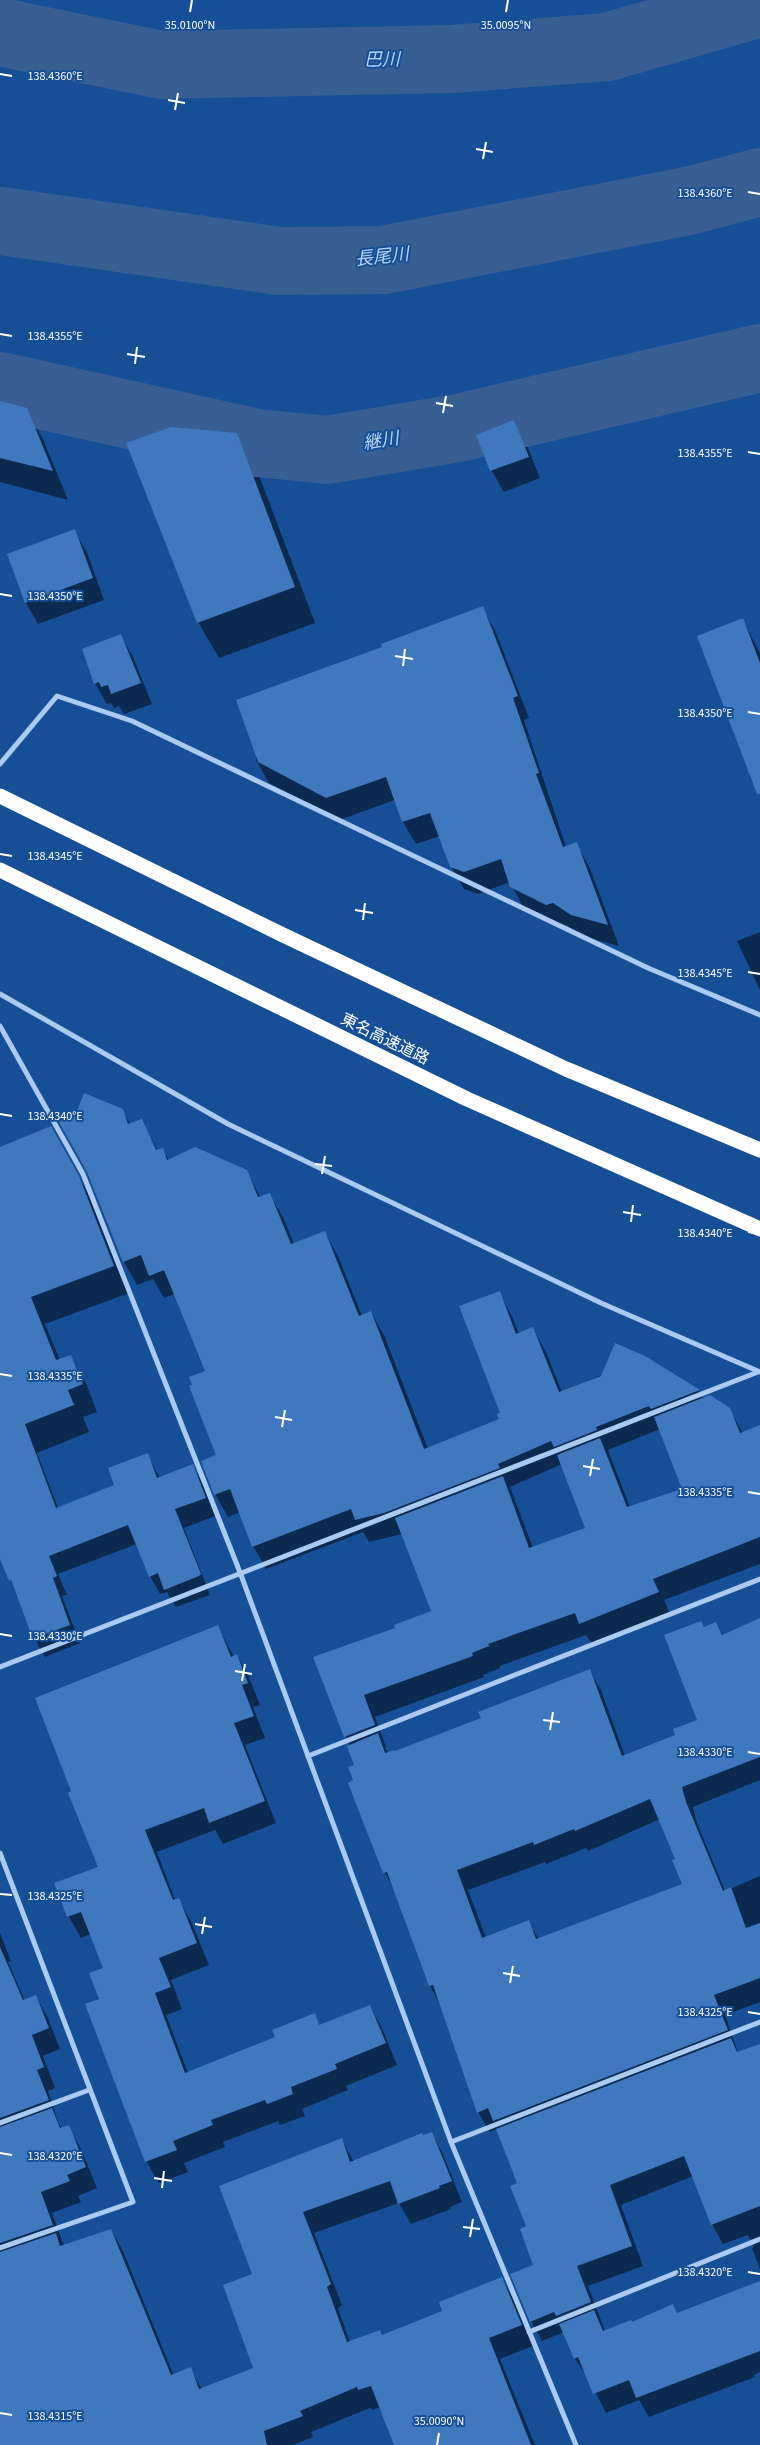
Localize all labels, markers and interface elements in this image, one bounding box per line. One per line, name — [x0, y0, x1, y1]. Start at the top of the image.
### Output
text: 35.0100°N — [165, 17, 215, 34]
text: 35.0095°N — [481, 17, 531, 34]
water label: 巴川 — [364, 47, 402, 73]
text: 138.4360°E — [27, 68, 83, 85]
text: 138.4360°E — [677, 185, 733, 202]
water label: 長尾川 — [354, 242, 412, 272]
text: 138.4355°E — [27, 328, 83, 345]
water label: 継川 — [361, 426, 403, 456]
text: 138.4355°E — [677, 445, 733, 462]
text: 138.4350°E — [27, 588, 83, 605]
text: 138.4350°E — [677, 705, 733, 722]
text: 138.4345°E — [27, 848, 83, 865]
text: 138.4345°E — [677, 965, 733, 982]
street label: 東名高速道路 — [337, 1008, 433, 1070]
text: 138.4340°E — [27, 1108, 83, 1125]
text: 138.4340°E — [677, 1225, 733, 1242]
text: 138.4335°E — [27, 1368, 83, 1385]
text: 138.4335°E — [677, 1484, 733, 1501]
text: 138.4330°E — [27, 1628, 83, 1645]
text: 138.4330°E — [677, 1744, 733, 1761]
text: 138.4325°E — [27, 1888, 83, 1905]
text: 138.4325°E — [677, 2004, 733, 2021]
text: 138.4320°E — [27, 2148, 83, 2165]
text: 138.4320°E — [677, 2264, 733, 2281]
text: 138.4315°E — [27, 2408, 83, 2425]
text: 35.0090°N — [414, 2413, 464, 2430]

